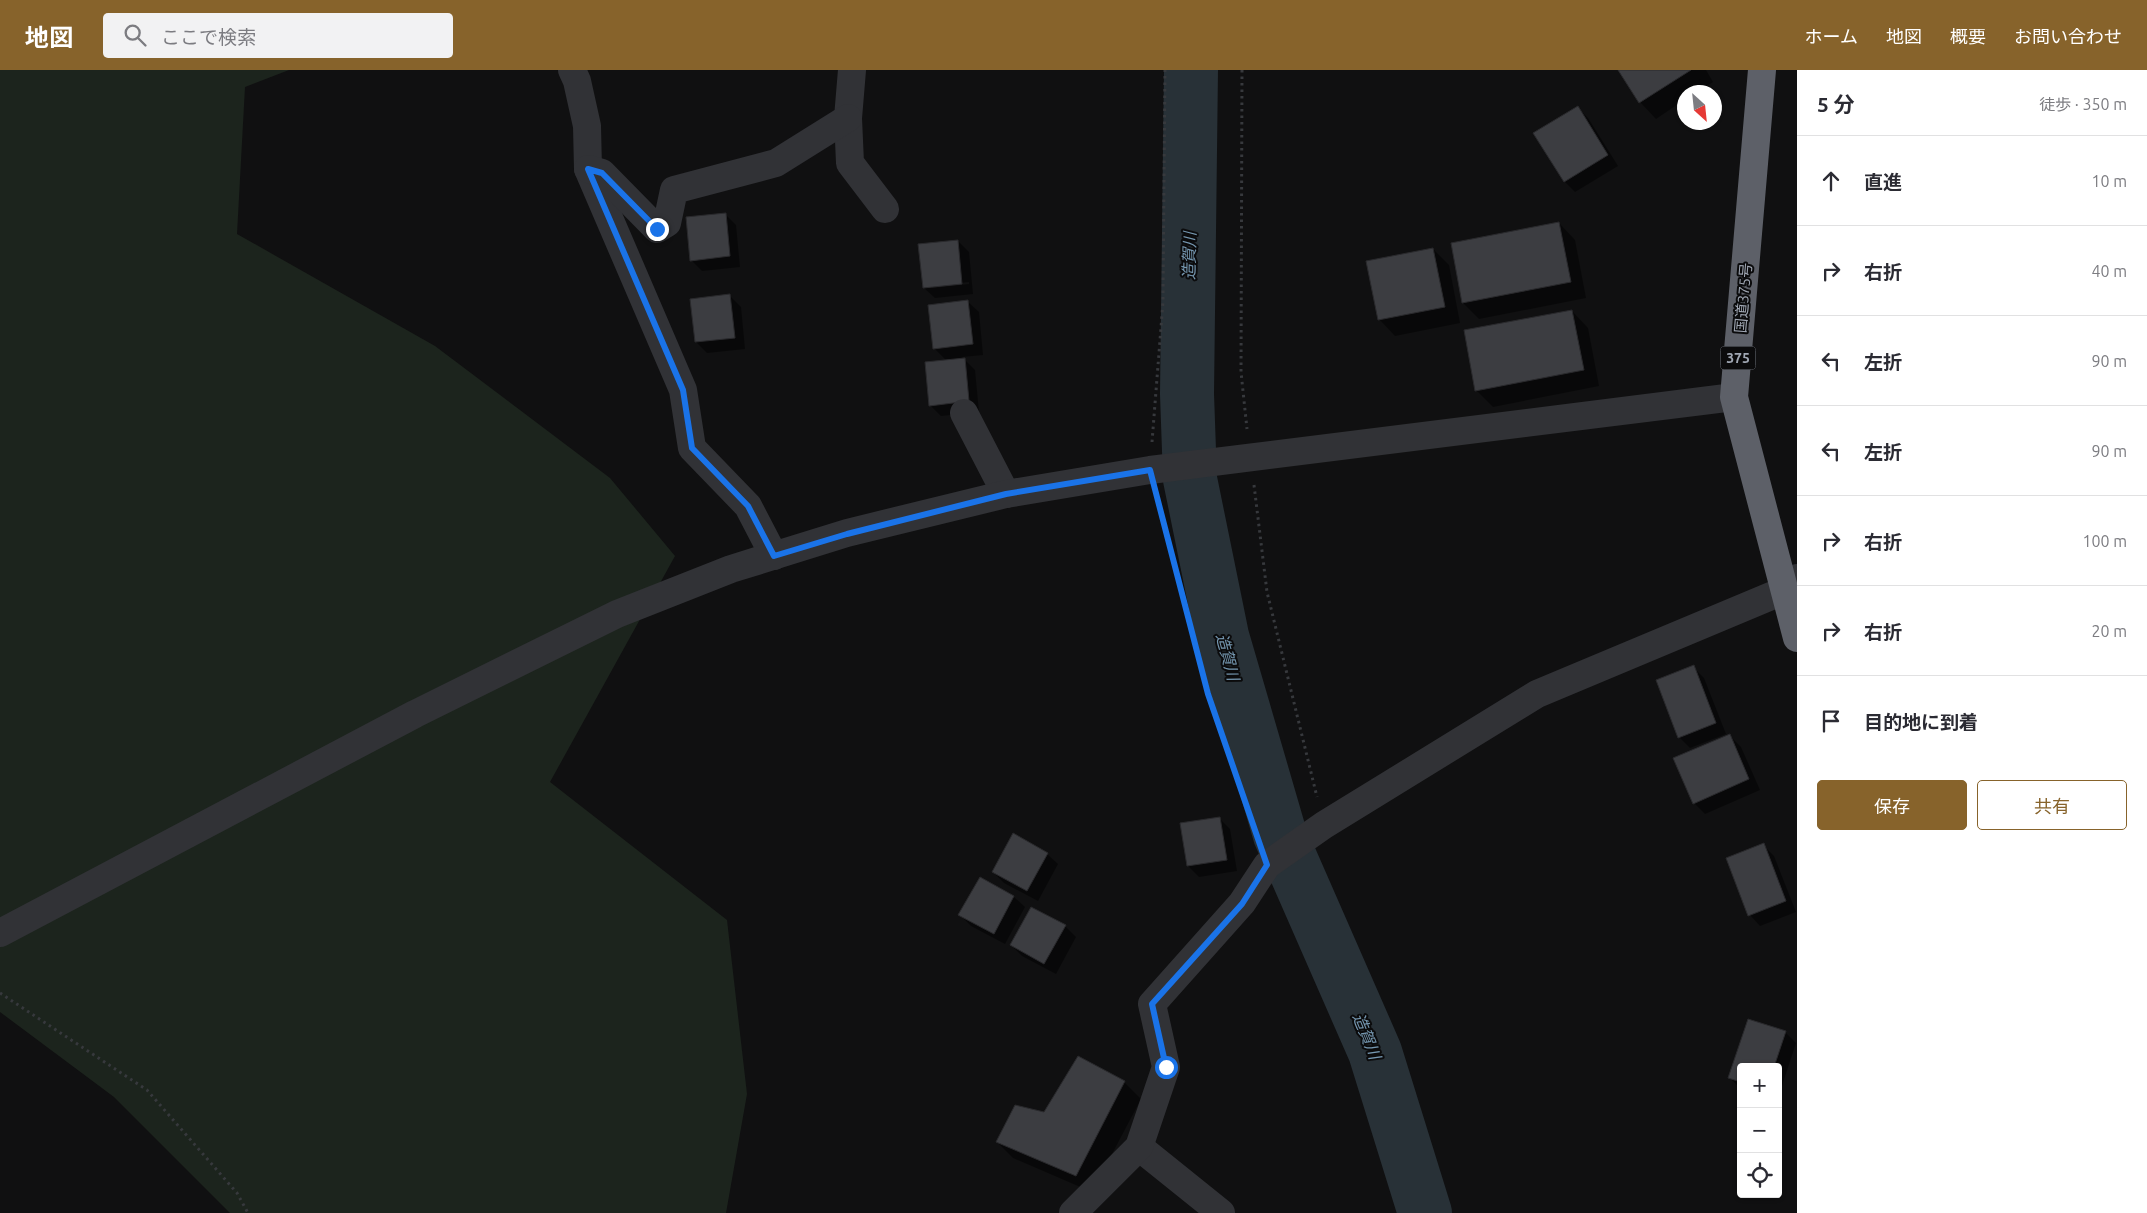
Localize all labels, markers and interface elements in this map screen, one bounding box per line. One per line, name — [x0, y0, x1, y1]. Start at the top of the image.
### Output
search box — [103, 13, 453, 58]
icon: search — [121, 21, 149, 49]
text: 地図 — [25, 24, 73, 51]
text: ここで検索 — [161, 26, 256, 48]
text: ホーム — [1805, 26, 1858, 46]
text: 地図 — [1886, 26, 1922, 46]
text: 概要 — [1950, 26, 1986, 46]
text: お問い合わせ — [2014, 26, 2122, 46]
north arrow — [1677, 85, 1722, 130]
text: 5 分 — [1817, 92, 1855, 116]
text: 徒歩 · 350 m — [2039, 95, 2127, 113]
icon: ahead — [1817, 167, 1845, 195]
text: 直進 — [1864, 171, 1902, 193]
text: 10 m — [2091, 172, 2127, 190]
route end — [646, 218, 669, 241]
water label: 造賀川 — [1180, 230, 1198, 280]
icon: right — [1817, 257, 1845, 285]
text: 右折 — [1864, 261, 1902, 283]
street label: 国道375号 — [1731, 262, 1755, 334]
text: 40 m — [2091, 262, 2127, 280]
road number: 375 — [1720, 346, 1756, 370]
icon: left — [1817, 347, 1845, 375]
text: 左折 — [1864, 351, 1902, 373]
text: 90 m — [2091, 352, 2127, 370]
icon: left — [1817, 437, 1845, 465]
text: 左折 — [1864, 441, 1902, 463]
text: 90 m — [2091, 442, 2127, 460]
icon: right — [1817, 527, 1845, 555]
text: 右折 — [1864, 531, 1902, 553]
text: 100 m — [2082, 532, 2127, 550]
icon: right — [1817, 617, 1845, 645]
text: 右折 — [1864, 621, 1902, 643]
text: 20 m — [2091, 622, 2127, 640]
water label: 造賀川 — [1213, 631, 1243, 684]
icon: arrive — [1817, 707, 1845, 735]
text: 目的地に到着 — [1864, 711, 1978, 733]
button: 保存 — [1817, 780, 1967, 830]
button: 共有 — [1977, 780, 2127, 830]
water label: 造賀川 — [1350, 1010, 1385, 1063]
route start — [1155, 1056, 1178, 1079]
map controls — [1737, 1063, 1782, 1198]
button: + — [1737, 1063, 1782, 1108]
button: − — [1737, 1108, 1782, 1153]
button: locate — [1737, 1153, 1782, 1198]

